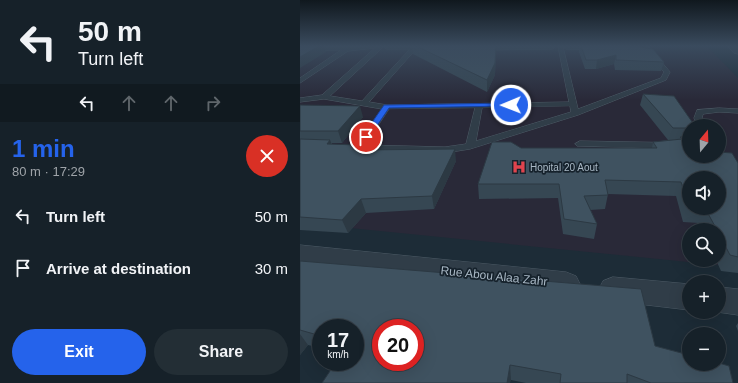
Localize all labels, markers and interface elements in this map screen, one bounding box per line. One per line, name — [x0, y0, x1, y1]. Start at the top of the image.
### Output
icon: left — [12, 16, 64, 68]
text: 50 m — [78, 16, 142, 47]
text: Turn left — [78, 49, 143, 69]
position arrow — [490, 84, 532, 126]
icon: left — [76, 92, 98, 114]
icon: ahead — [118, 92, 140, 114]
icon: ahead — [160, 92, 182, 114]
icon: right — [202, 92, 224, 114]
north arrow — [682, 119, 726, 163]
map controls — [682, 119, 726, 371]
pin — [349, 120, 383, 154]
icon: arrive — [355, 126, 377, 148]
text: 1 min — [12, 135, 75, 162]
button: close — [246, 135, 288, 177]
hospital icon: Hopital 20 Aout — [511, 159, 527, 175]
place label: Hopital 20 Aout — [530, 162, 598, 173]
text: 80 m · 17:29 — [12, 164, 85, 179]
button: sound — [682, 171, 726, 215]
icon: left — [12, 205, 34, 227]
text: Turn left — [46, 208, 105, 225]
text: 50 m — [255, 208, 288, 225]
button: search — [682, 223, 726, 267]
icon: arrive — [12, 257, 34, 279]
text: Arrive at destination — [46, 260, 191, 277]
text: 30 m — [255, 260, 288, 277]
street label: Rue Abou Alaa Zahr — [440, 263, 548, 289]
button: + — [682, 275, 726, 319]
speed limit sign: 20 — [372, 319, 424, 371]
button: − — [682, 327, 726, 371]
button: Exit — [12, 329, 146, 375]
button: Share — [154, 329, 288, 375]
text: 17 — [327, 329, 349, 351]
text: km/h — [327, 349, 349, 360]

